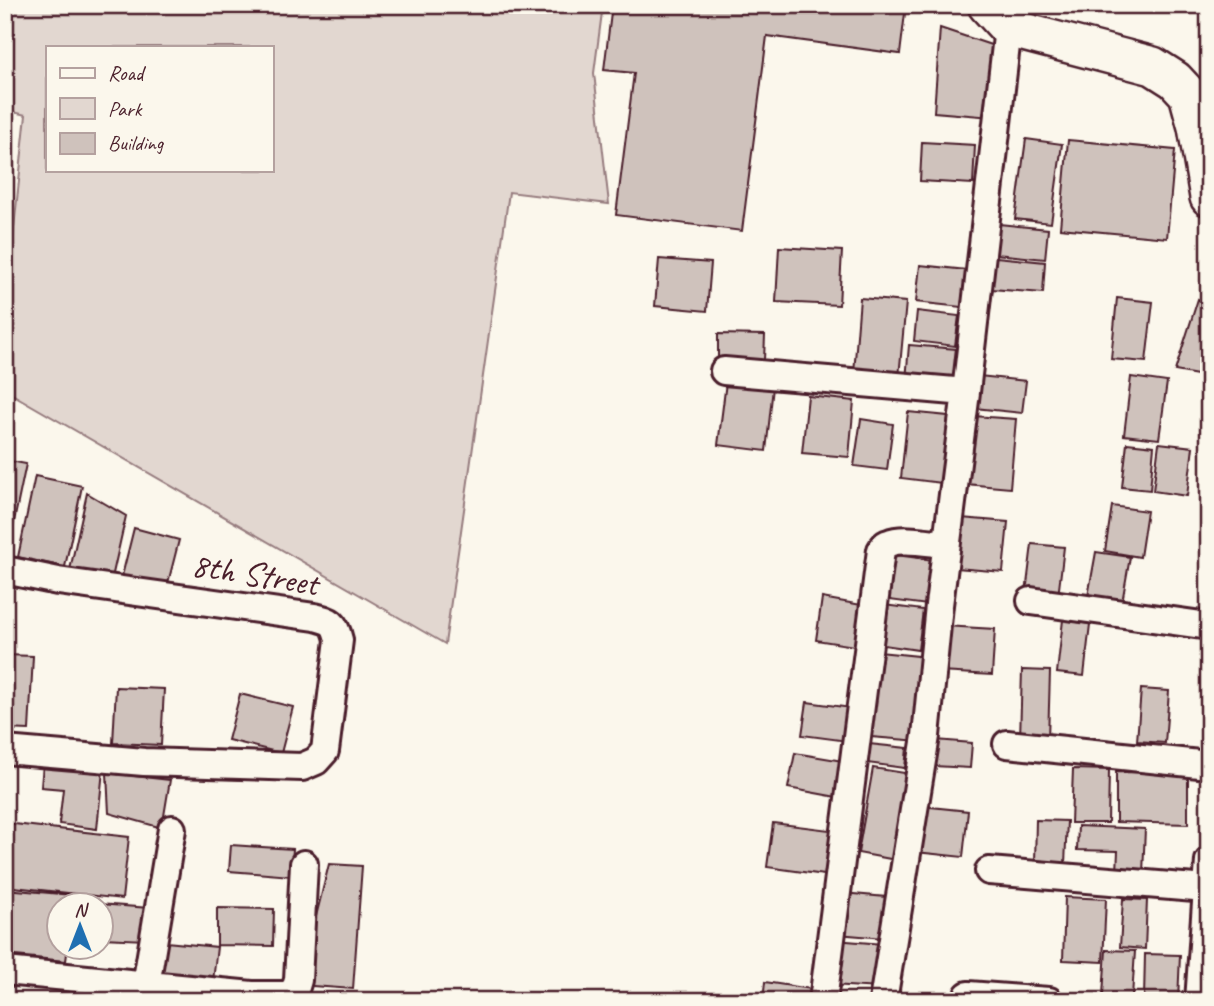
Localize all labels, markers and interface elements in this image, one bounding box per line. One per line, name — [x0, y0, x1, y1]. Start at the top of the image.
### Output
legend — [46, 46, 273, 172]
text: Road — [108, 60, 147, 86]
text: Park — [108, 96, 143, 122]
text: Building — [108, 130, 165, 156]
street label: 8th Street — [189, 542, 325, 607]
north arrow — [46, 890, 116, 960]
text: N — [74, 898, 89, 922]

